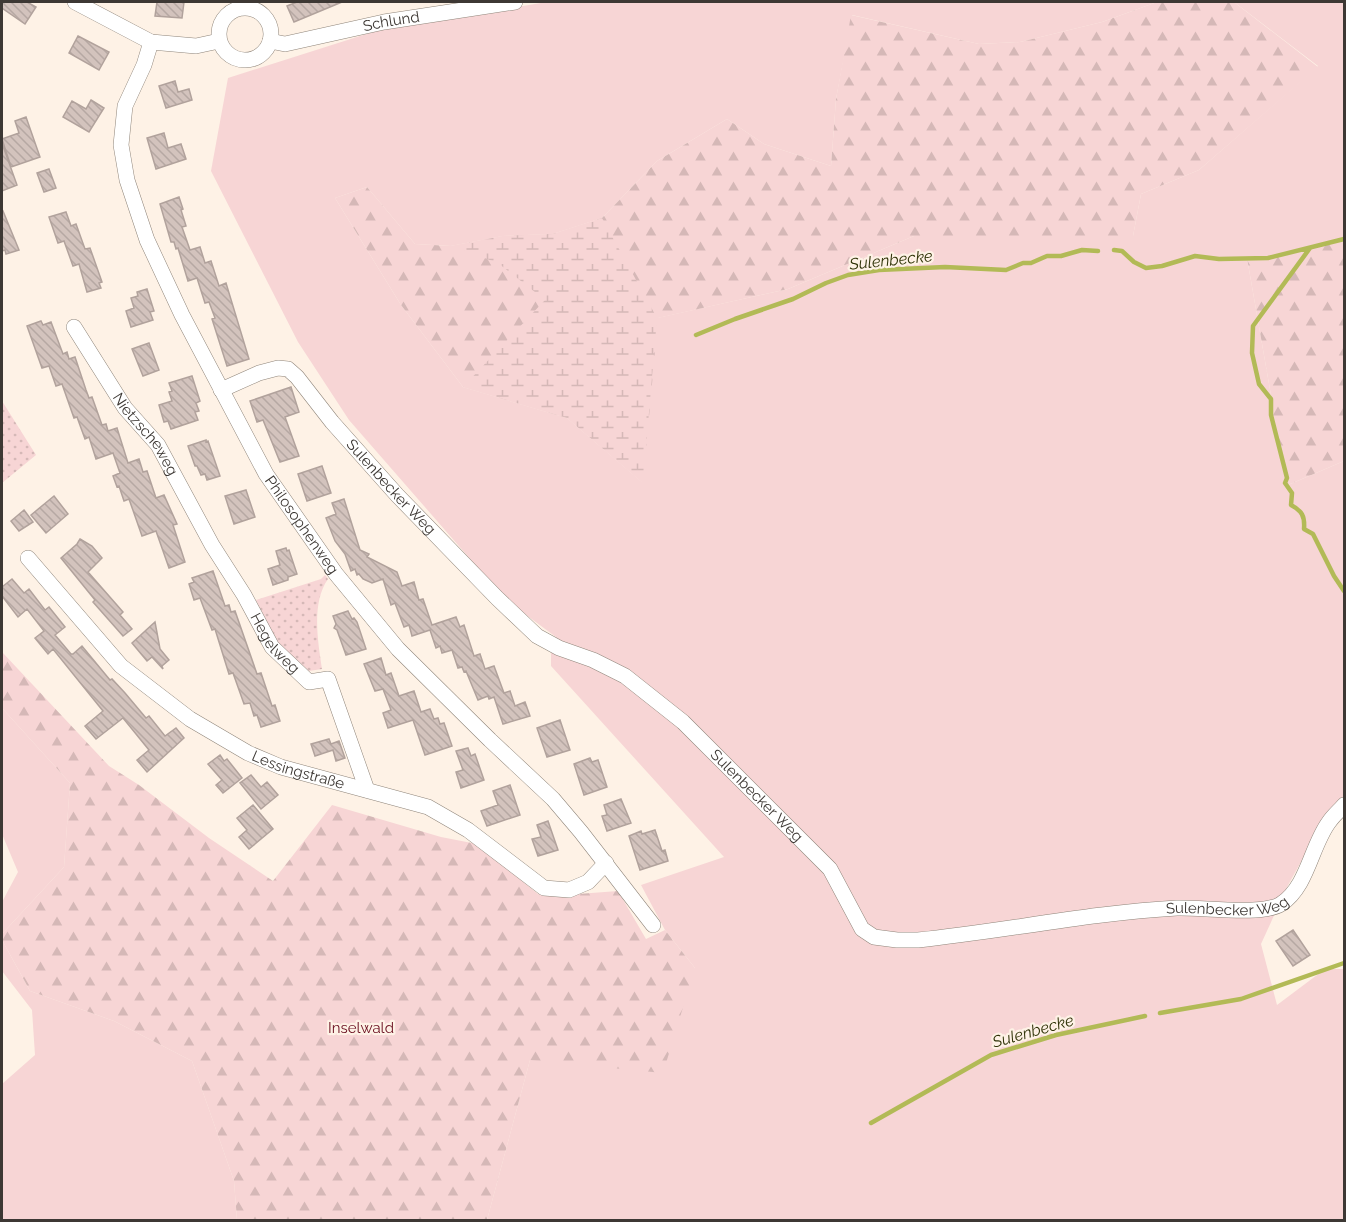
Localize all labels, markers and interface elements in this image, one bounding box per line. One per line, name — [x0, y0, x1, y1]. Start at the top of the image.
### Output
street label: Schlund — [361, 8, 421, 35]
water label: Sulenbecke — [847, 246, 934, 274]
street label: Nietzscheweg — [109, 390, 182, 478]
street label: Sulenbecker Weg — [343, 435, 439, 538]
street label: Philosophenweg — [261, 472, 342, 578]
street label: Hegelweg — [246, 610, 303, 677]
street label: Sulenbecker Weg — [707, 746, 807, 846]
street label: Lessingstraße — [249, 747, 347, 793]
street label: Sulenbecker Weg — [1165, 892, 1292, 919]
water label: Sulenbecke — [989, 1010, 1076, 1052]
park label: Inselwald — [328, 1019, 394, 1037]

